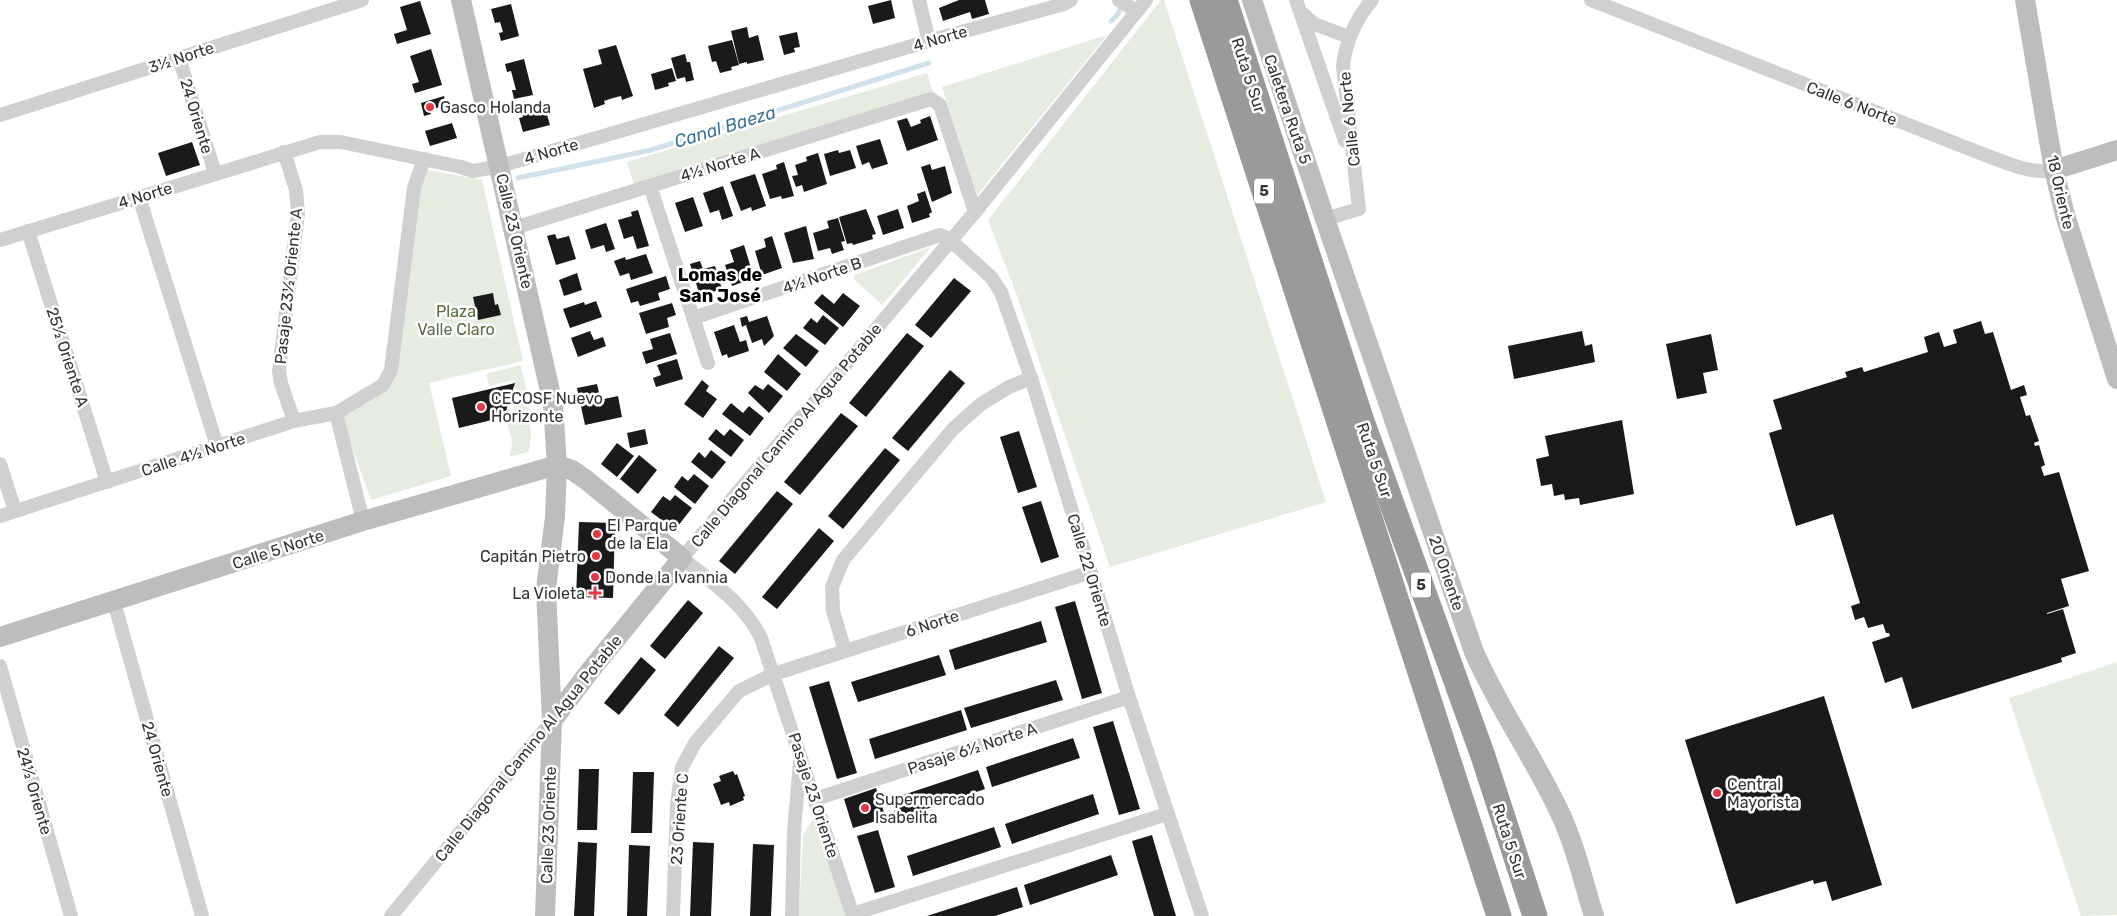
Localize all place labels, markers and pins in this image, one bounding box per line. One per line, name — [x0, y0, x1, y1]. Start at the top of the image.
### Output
place label: Gasco Holanda — [440, 98, 551, 117]
marker: Gasco Holanda — [424, 101, 436, 113]
place label: CECOSF Nuevo Horizonte — [491, 389, 603, 426]
marker: CECOSF Nuevo Horizonte — [475, 401, 487, 413]
place label: El Parque de la Ela — [607, 516, 678, 553]
marker: El Parque de la Ela — [591, 528, 603, 540]
place label: Capitán Pietro — [480, 547, 586, 566]
marker: Capitán Pietro — [590, 550, 602, 562]
place label: Donde la Ivannia — [605, 568, 728, 587]
marker: Donde la Ivannia — [589, 571, 601, 583]
place label: La Violeta — [512, 584, 585, 603]
marker: La Violeta — [589, 587, 601, 599]
place label: Central Mayorista — [1727, 775, 1799, 812]
marker: Central Mayorista — [1711, 787, 1723, 799]
place label: Supermercado Isabelita — [875, 790, 985, 827]
marker: Supermercado Isabelita — [859, 802, 871, 814]

